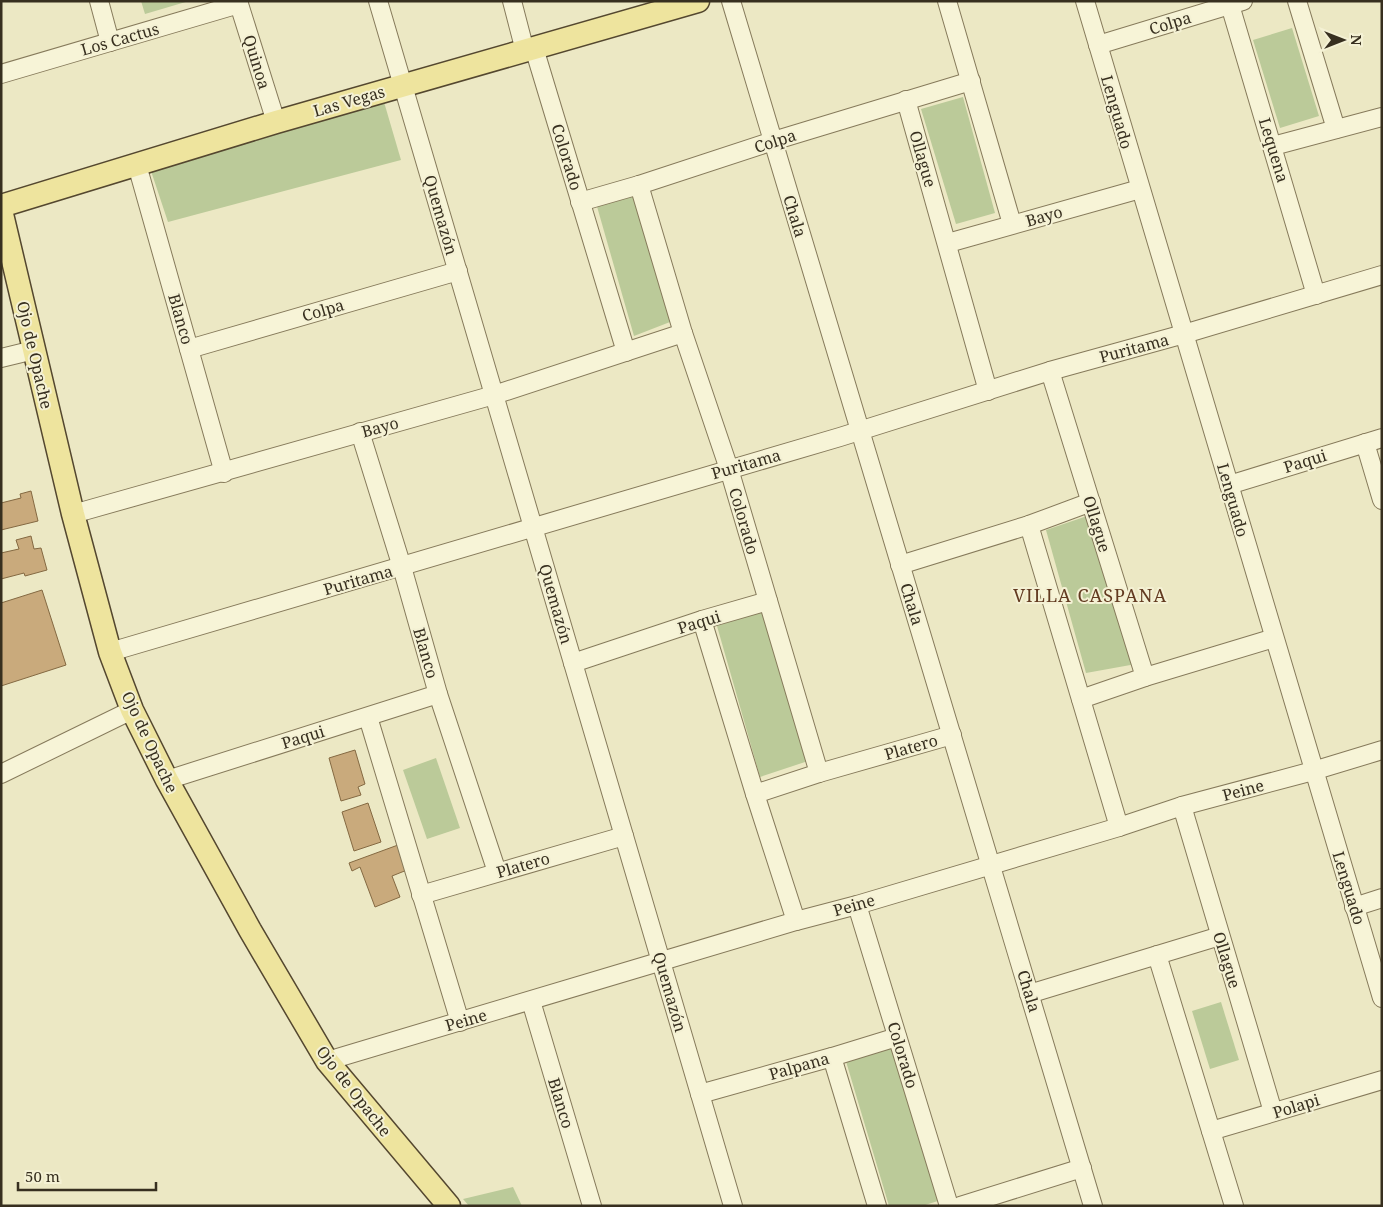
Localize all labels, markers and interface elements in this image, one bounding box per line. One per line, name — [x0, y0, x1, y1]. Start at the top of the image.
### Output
street label: Colpa — [1146, 6, 1194, 40]
north arrow — [1318, 15, 1368, 65]
street label: Los Cactus — [78, 17, 162, 61]
street label: Quinoa — [238, 32, 276, 92]
text: N — [1347, 34, 1366, 46]
street label: Lenguado — [1096, 73, 1138, 151]
street label: Las Vegas — [311, 80, 387, 122]
street label: Lequena — [1254, 115, 1294, 185]
street label: Colorado — [546, 121, 588, 193]
street label: Colpa — [751, 124, 799, 158]
street label: Ollague — [904, 128, 942, 190]
street label: Quemazón — [419, 172, 463, 258]
street label: Chala — [778, 192, 812, 240]
street label: Bayo — [1023, 200, 1065, 232]
street label: Blanco — [163, 291, 199, 347]
street label: Colpa — [299, 294, 347, 326]
street label: Ojo de Opache — [12, 299, 58, 411]
street label: Puritama — [1097, 328, 1171, 368]
street label: Bayo — [359, 412, 401, 442]
street label: Puritama — [709, 444, 783, 484]
street label: Paqui — [1281, 444, 1329, 478]
street label: Lenguado — [1212, 461, 1254, 539]
street label: Colorado — [724, 485, 764, 557]
street label: Ollague — [1078, 493, 1116, 555]
street label: Puritama — [321, 560, 395, 600]
street label: Quemazón — [534, 561, 578, 647]
street label: Chala — [895, 580, 929, 628]
district label: VILLA CASPANA — [1013, 583, 1167, 607]
street label: Paqui — [675, 605, 723, 639]
street label: Blanco — [408, 625, 444, 681]
street label: Ojo de Opache — [117, 688, 183, 796]
street label: Paqui — [279, 720, 327, 754]
street label: Platero — [882, 729, 940, 765]
street label: Peine — [1220, 774, 1266, 806]
street label: Platero — [494, 847, 552, 883]
street label: Lenguado — [1327, 849, 1371, 927]
street label: Peine — [831, 889, 877, 921]
street label: Ollague — [1208, 929, 1246, 991]
street label: Quemazón — [648, 949, 692, 1035]
street label: Chala — [1012, 967, 1046, 1015]
street label: Peine — [443, 1004, 489, 1036]
street label: Colorado — [882, 1019, 924, 1091]
street label: Ojo de Opache — [311, 1041, 397, 1141]
street label: Palpana — [766, 1047, 832, 1085]
street label: Blanco — [543, 1075, 579, 1131]
street label: Polapi — [1270, 1088, 1322, 1124]
scale bar — [18, 1160, 155, 1192]
text: 50 m — [25, 1166, 60, 1186]

